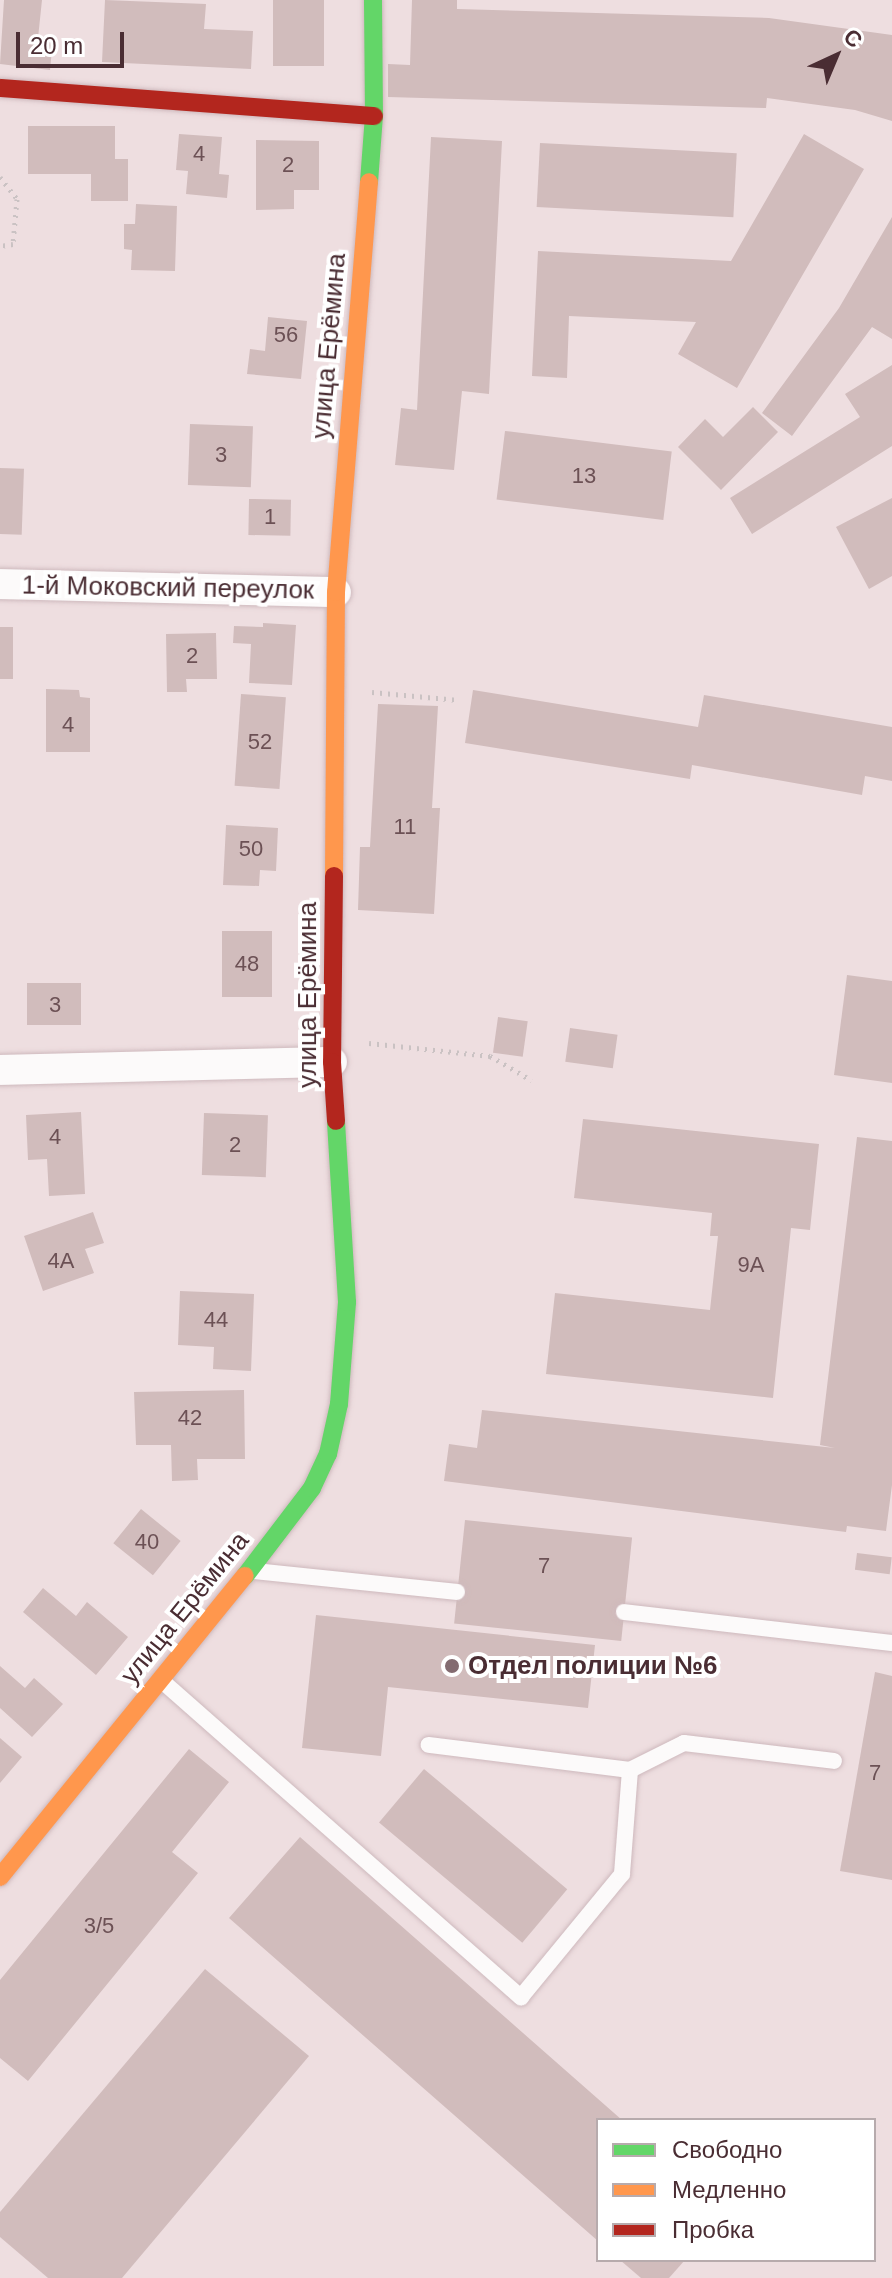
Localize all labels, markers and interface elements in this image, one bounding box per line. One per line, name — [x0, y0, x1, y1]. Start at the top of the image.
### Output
scale bar — [20, 16, 128, 66]
north arrow — [796, 16, 876, 96]
text: С — [839, 24, 867, 53]
text: 20 m — [30, 32, 83, 59]
house number: 4 — [193, 141, 205, 167]
house number: 2 — [282, 152, 294, 178]
street label: улица Ерёмина — [305, 252, 353, 440]
house number: 56 — [274, 322, 298, 348]
house number: 3 — [215, 442, 227, 468]
house number: 13 — [572, 463, 596, 489]
house number: 1 — [264, 504, 276, 530]
street label: 1-й Моковский переулок — [22, 570, 314, 606]
house number: 2 — [186, 643, 198, 669]
house number: 4 — [62, 712, 74, 738]
house number: 52 — [248, 729, 272, 755]
house number: 11 — [394, 814, 416, 840]
house number: 50 — [239, 836, 263, 862]
street label: улица Ерёмина — [292, 902, 324, 1088]
house number: 48 — [235, 951, 259, 977]
house number: 3 — [49, 992, 61, 1018]
house number: 4 — [49, 1124, 61, 1150]
house number: 2 — [229, 1132, 241, 1158]
house number: 4А — [48, 1248, 74, 1274]
house number: 9А — [738, 1252, 764, 1278]
house number: 44 — [204, 1307, 228, 1333]
house number: 42 — [178, 1405, 202, 1431]
street label: улица Ерёмина — [114, 1526, 256, 1690]
house number: 40 — [135, 1529, 159, 1555]
house number: 7 — [538, 1553, 550, 1579]
place label: Отдел полиции №6 — [468, 1650, 717, 1682]
marker: Отдел полиции №6 — [443, 1657, 461, 1675]
house number: 7 — [869, 1760, 881, 1786]
house number: 3/5 — [84, 1913, 114, 1939]
legend — [596, 2118, 876, 2262]
text: Свободно — [672, 2136, 782, 2163]
text: Медленно — [672, 2176, 786, 2203]
text: Пробка — [672, 2216, 754, 2243]

